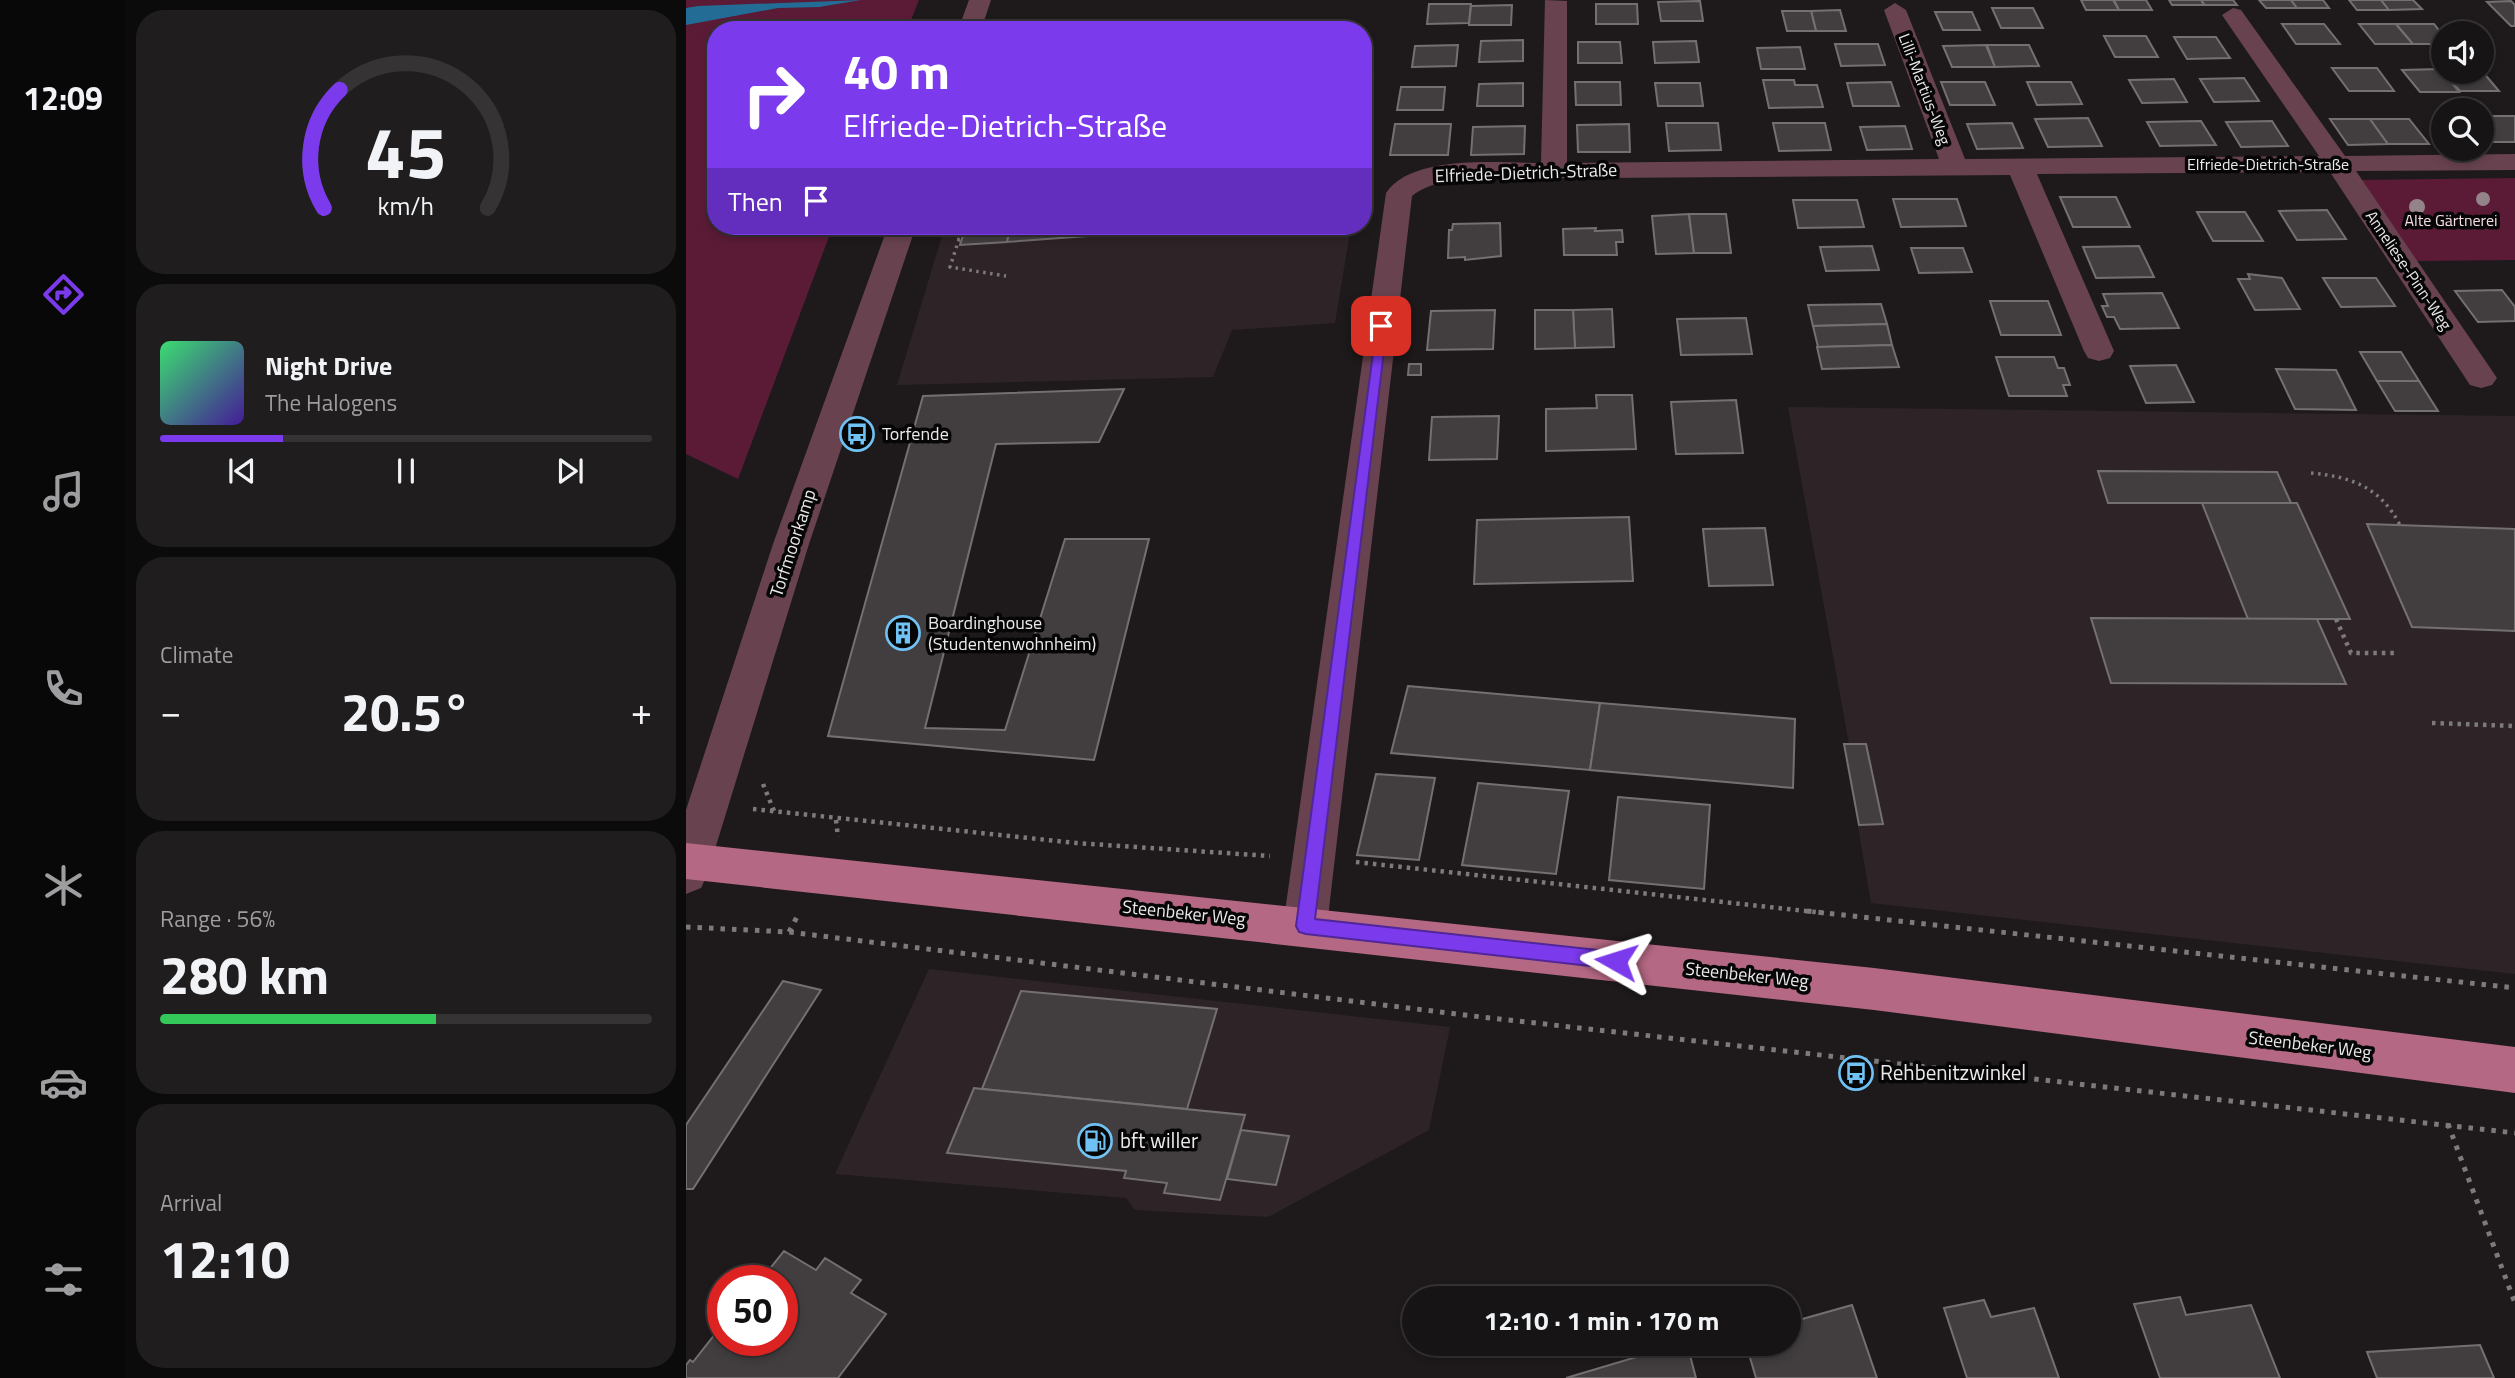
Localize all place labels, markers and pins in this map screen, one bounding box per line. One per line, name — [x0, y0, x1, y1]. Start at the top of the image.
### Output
pin — [1351, 296, 1411, 356]
bus stop icon: Torfende — [838, 415, 876, 453]
place label: Torfende — [882, 420, 949, 447]
place label: Boardinghouse (Studentenwohnheim) — [928, 609, 1096, 657]
building icon: Boardinghouse (Studentenwohnheim) — [884, 614, 922, 652]
bus stop icon: Rehbenitzwinkel — [1837, 1054, 1875, 1092]
place label: Rehbenitzwinkel — [1880, 1056, 2026, 1088]
fuel station icon: bft willer — [1076, 1122, 1114, 1160]
place label: bft willer — [1120, 1124, 1198, 1156]

